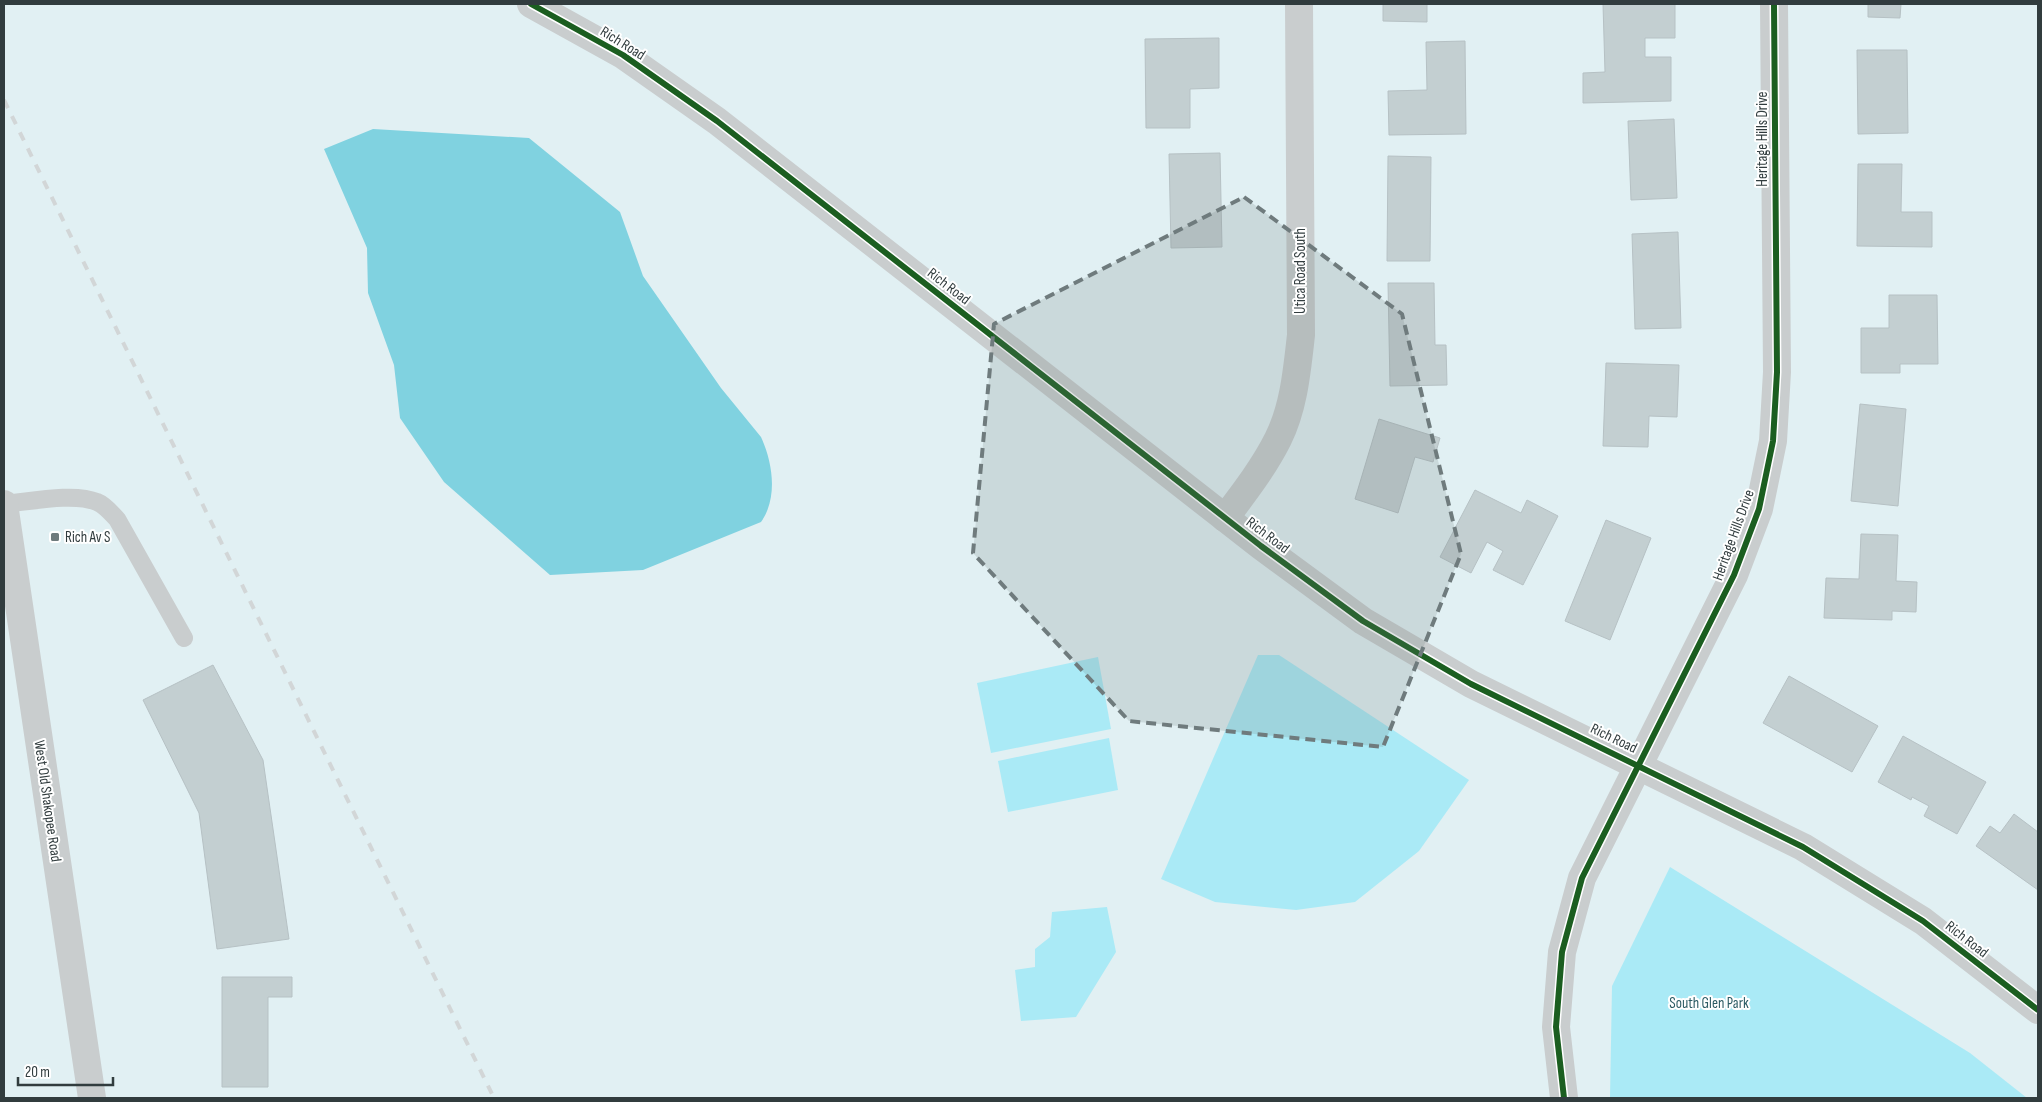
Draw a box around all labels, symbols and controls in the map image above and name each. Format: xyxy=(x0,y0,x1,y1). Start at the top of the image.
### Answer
street label: Rich Road xyxy=(597,22,649,65)
street label: Heritage Hills Drive xyxy=(1753,91,1772,187)
street label: Utica Road South xyxy=(1291,228,1310,314)
street label: Rich Road xyxy=(923,264,974,309)
street label: Heritage Hills Drive xyxy=(1708,487,1759,583)
street label: Rich Road xyxy=(1242,513,1293,558)
place label: Rich Av S xyxy=(65,528,110,547)
marker: Rich Av S xyxy=(49,531,61,543)
street label: Rich Road xyxy=(1587,719,1640,758)
street label: West Old Shakopee Road xyxy=(30,739,65,863)
street label: Rich Road xyxy=(1941,917,1992,962)
park label: South Glen Park xyxy=(1669,994,1749,1013)
scale bar xyxy=(18,1054,112,1086)
text: 20 m xyxy=(25,1063,50,1082)

